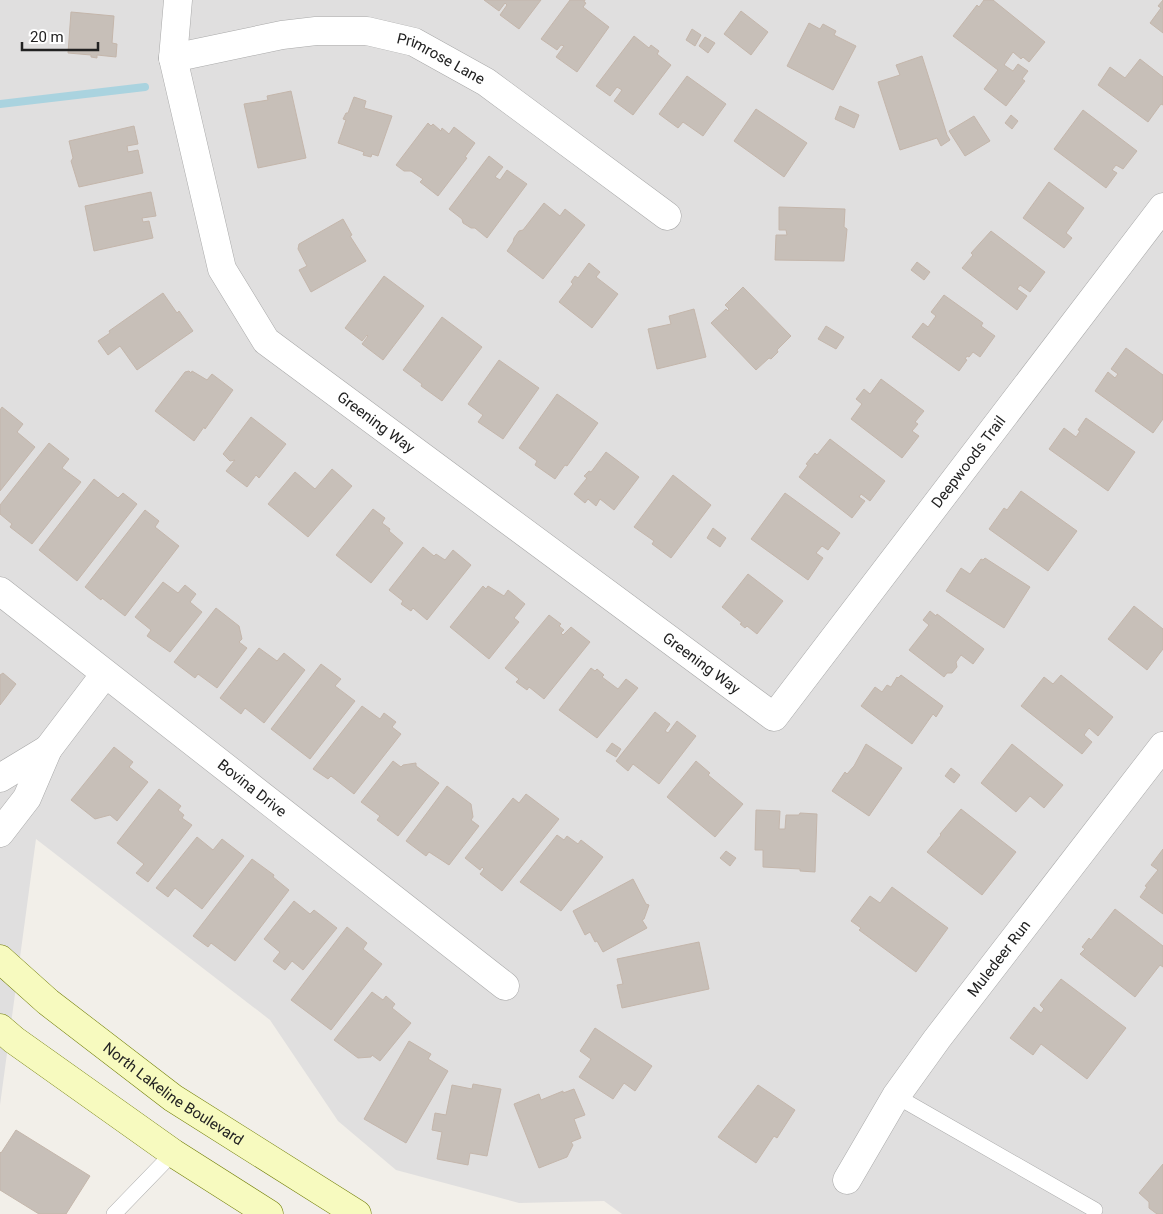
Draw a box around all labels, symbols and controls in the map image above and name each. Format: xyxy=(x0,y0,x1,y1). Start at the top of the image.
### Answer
scale bar xyxy=(22,20,99,52)
text: 20 m xyxy=(30,28,64,46)
street label: Primrose Lane xyxy=(395,29,488,89)
street label: Greening Way xyxy=(334,388,418,457)
street label: Deepwoods Trail xyxy=(928,412,1009,512)
street label: Greening Way xyxy=(659,629,744,698)
street label: Bovina Drive xyxy=(214,756,290,821)
street label: Muledeer Run xyxy=(964,917,1034,1001)
street label: North Lakeline Boulevard xyxy=(100,1039,247,1149)

